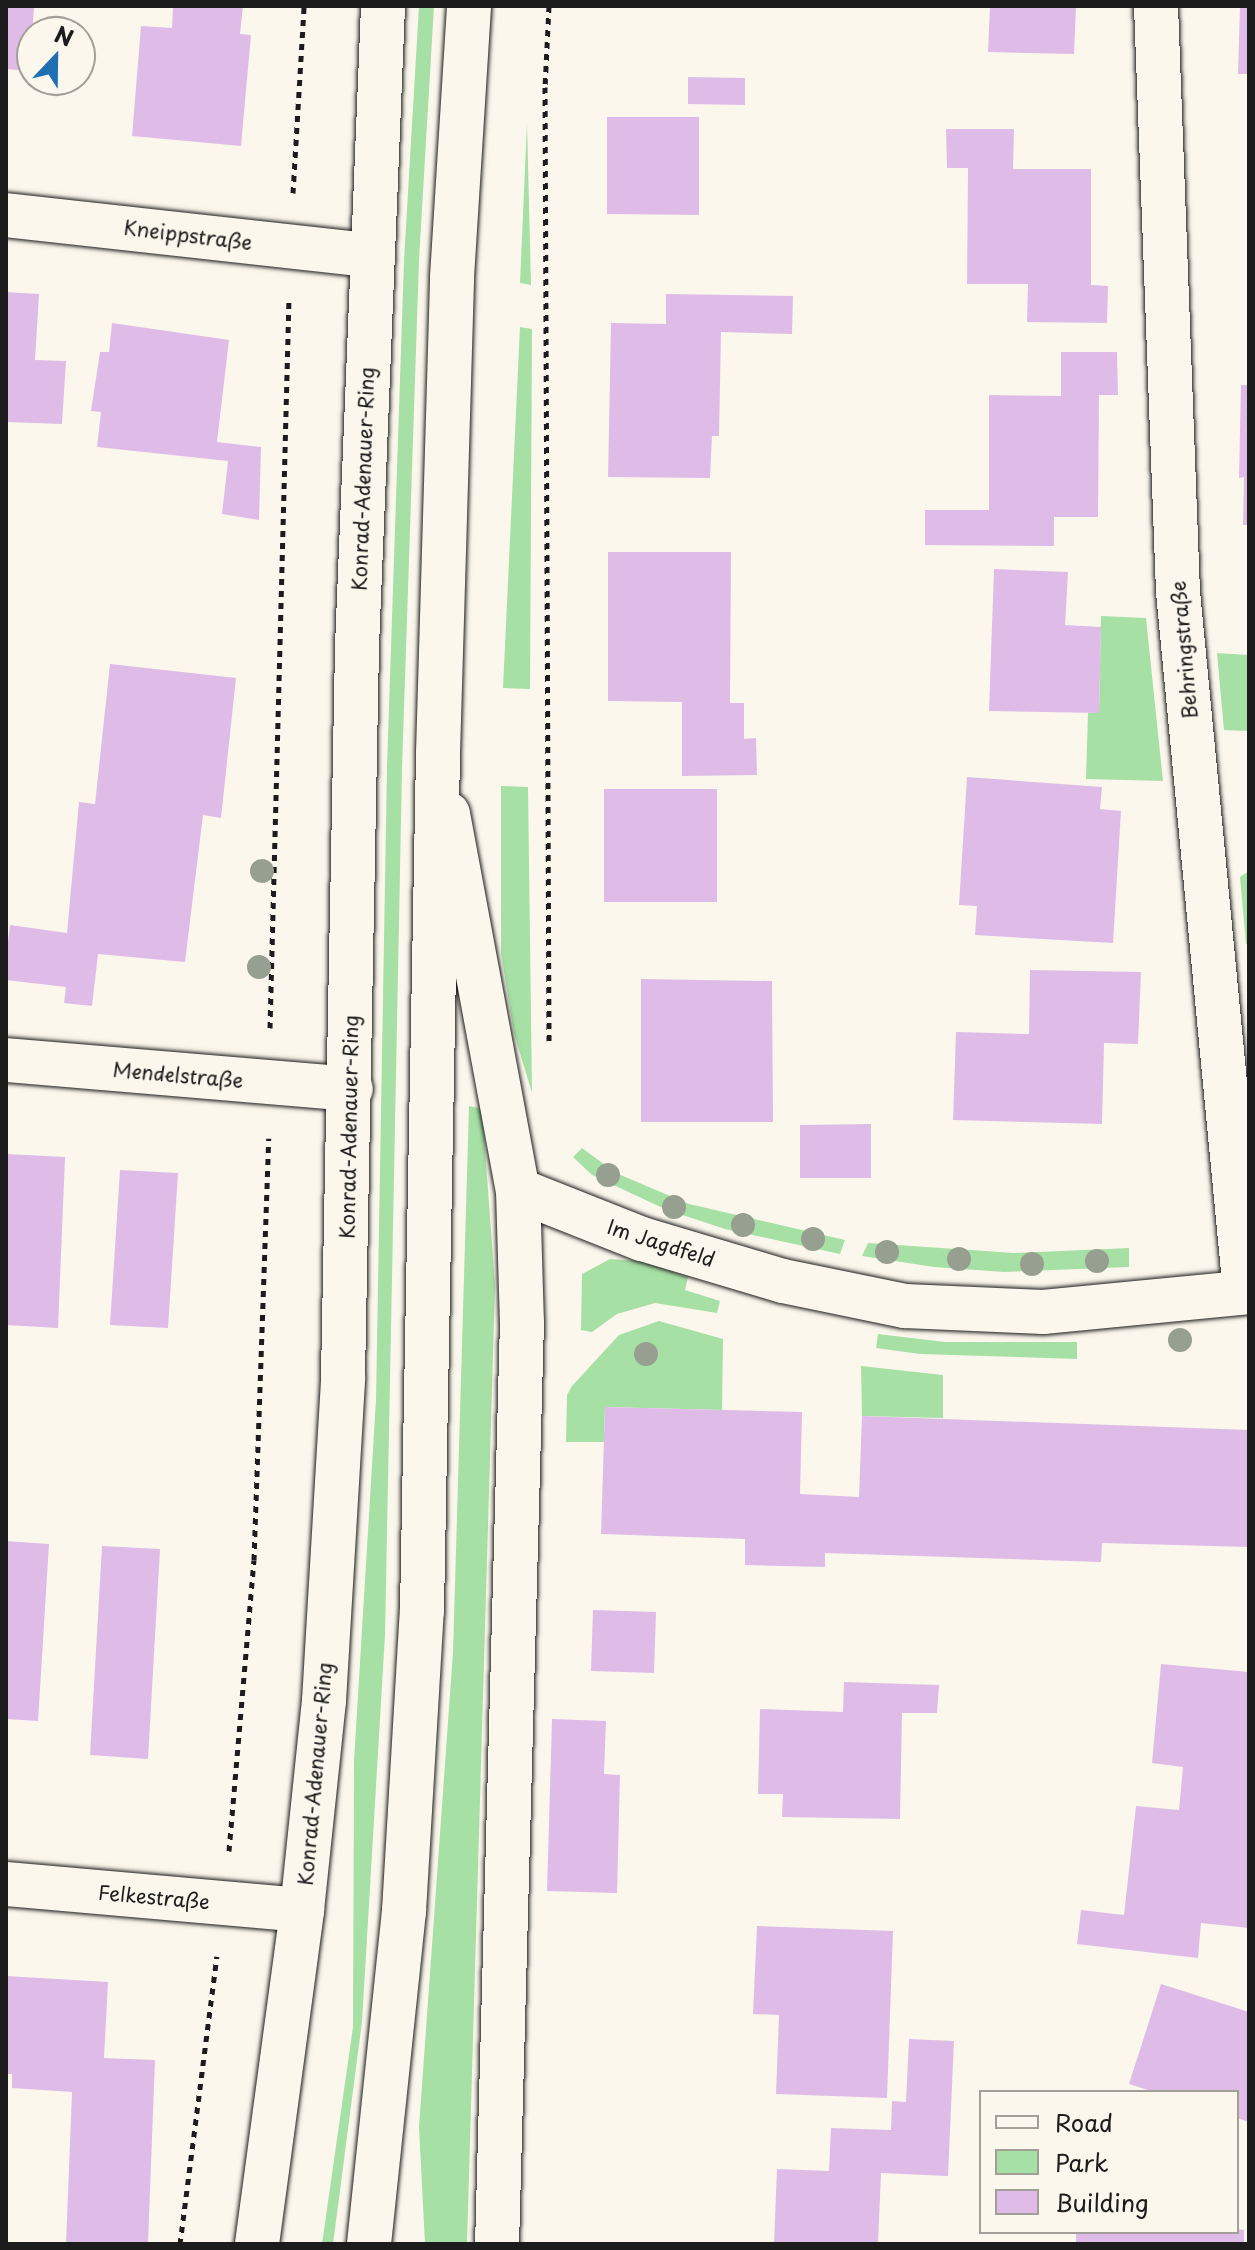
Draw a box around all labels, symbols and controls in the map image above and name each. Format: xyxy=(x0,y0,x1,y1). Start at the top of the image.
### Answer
north arrow xyxy=(16,16,96,96)
text: N xyxy=(50,17,79,54)
street label: Kneippstraße xyxy=(122,215,254,255)
street label: Konrad-Adenauer-Ring xyxy=(347,367,379,591)
street label: Behringstraße xyxy=(1166,580,1202,720)
street label: Konrad-Adenauer-Ring xyxy=(335,1015,363,1239)
street label: Mendelstraße xyxy=(112,1057,244,1093)
street label: Im Jagdfeld xyxy=(604,1214,718,1272)
street label: Konrad-Adenauer-Ring xyxy=(293,1661,337,1887)
street label: Felkestraße xyxy=(97,1880,211,1914)
legend xyxy=(979,2090,1239,2234)
text: Road xyxy=(1055,2104,1113,2140)
text: Park xyxy=(1055,2144,1109,2180)
text: Building xyxy=(1055,2184,1149,2220)

